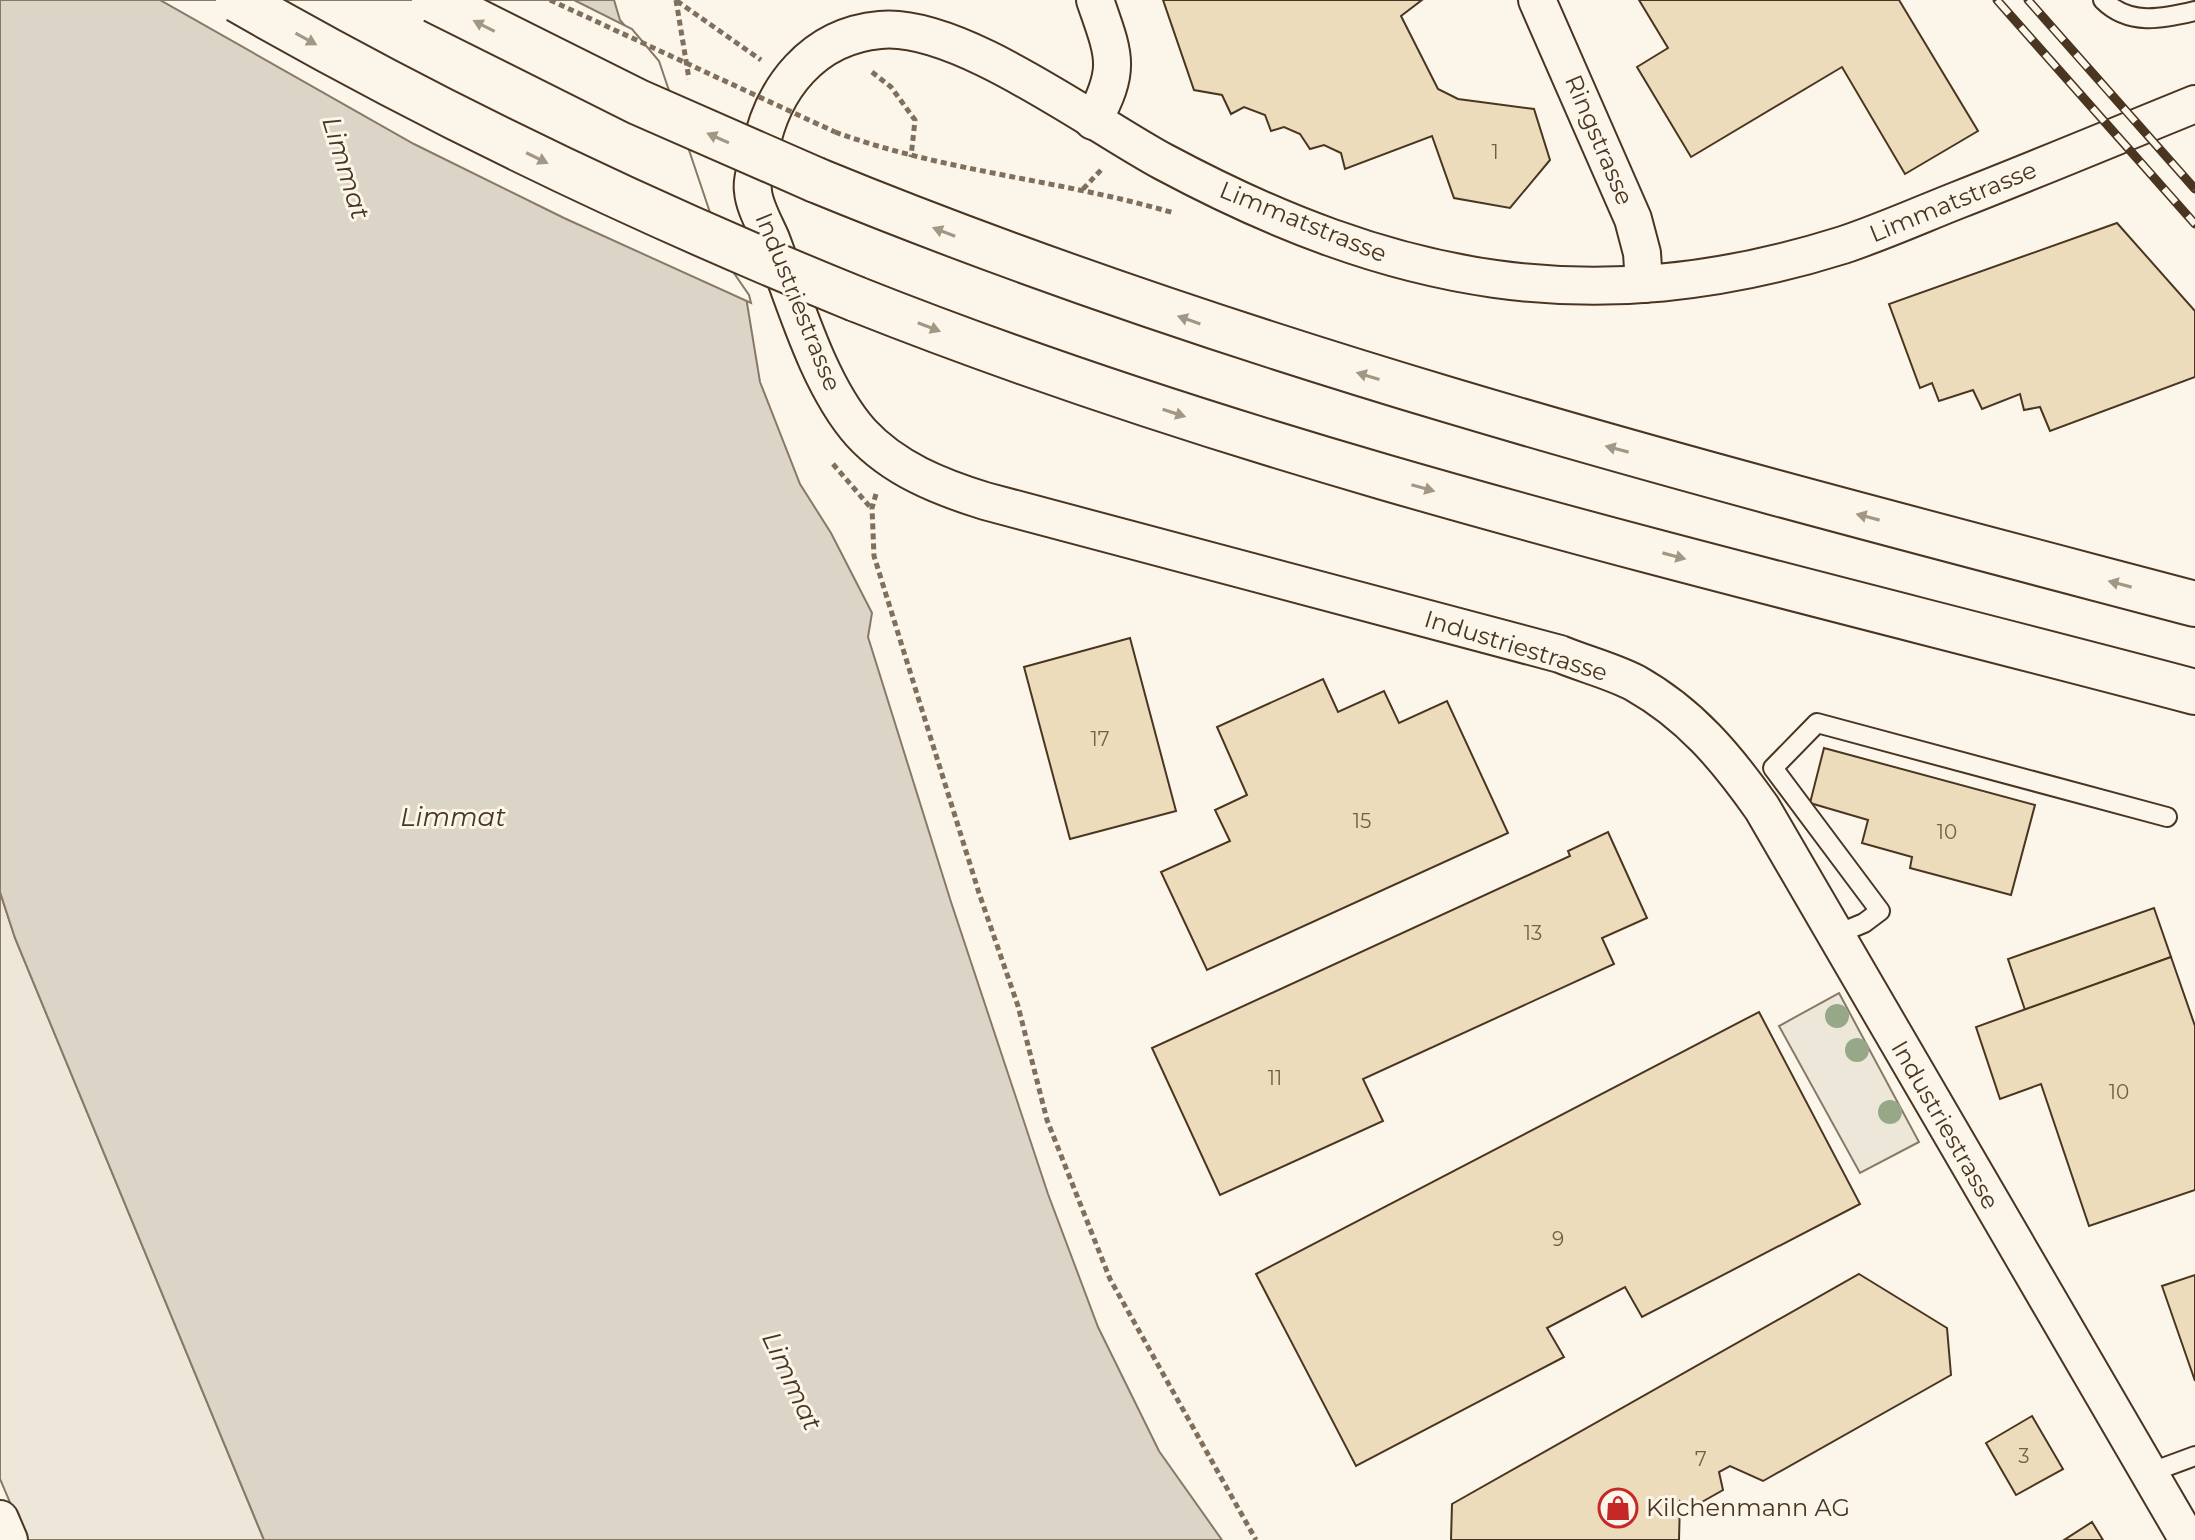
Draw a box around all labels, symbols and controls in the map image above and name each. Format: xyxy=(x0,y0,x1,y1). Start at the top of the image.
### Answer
one-way arrow xyxy=(472,19,495,32)
one-way arrow xyxy=(294,32,317,45)
street label: Ringstrasse xyxy=(1559,70,1640,209)
water label: Limmat xyxy=(315,113,377,224)
one-way arrow xyxy=(707,131,730,145)
house number: 1 xyxy=(1491,140,1499,164)
one-way arrow xyxy=(525,151,548,164)
street label: Limmatstrasse xyxy=(1865,155,2041,248)
street label: Limmatstrasse xyxy=(1215,175,1391,268)
street label: Industriestrasse xyxy=(749,208,847,395)
one-way arrow xyxy=(932,225,956,238)
one-way arrow xyxy=(1176,313,1200,325)
one-way arrow xyxy=(917,321,941,334)
one-way arrow xyxy=(1355,369,1379,382)
one-way arrow xyxy=(1162,407,1186,419)
one-way arrow xyxy=(1605,442,1629,455)
one-way arrow xyxy=(1411,482,1435,495)
one-way arrow xyxy=(1856,510,1880,523)
one-way arrow xyxy=(1661,551,1686,563)
one-way arrow xyxy=(2107,577,2131,590)
street label: Industriestrasse xyxy=(1421,604,1611,687)
house number: 17 xyxy=(1091,727,1110,751)
water label: Limmat xyxy=(400,801,506,833)
house number: 15 xyxy=(1353,809,1371,833)
house number: 10 xyxy=(1937,820,1957,844)
house number: 13 xyxy=(1524,921,1542,945)
street label: Industriestrasse xyxy=(1885,1035,2005,1214)
house number: 11 xyxy=(1268,1066,1282,1090)
house number: 10 xyxy=(2109,1080,2129,1104)
house number: 9 xyxy=(1552,1227,1564,1251)
water label: Limmat xyxy=(755,1326,829,1436)
house number: 3 xyxy=(2018,1444,2030,1468)
house number: 7 xyxy=(1695,1447,1707,1471)
shop icon: Kilchenmann AG xyxy=(1597,1487,1639,1529)
place label: Kilchenmann AG xyxy=(1646,1493,1850,1522)

